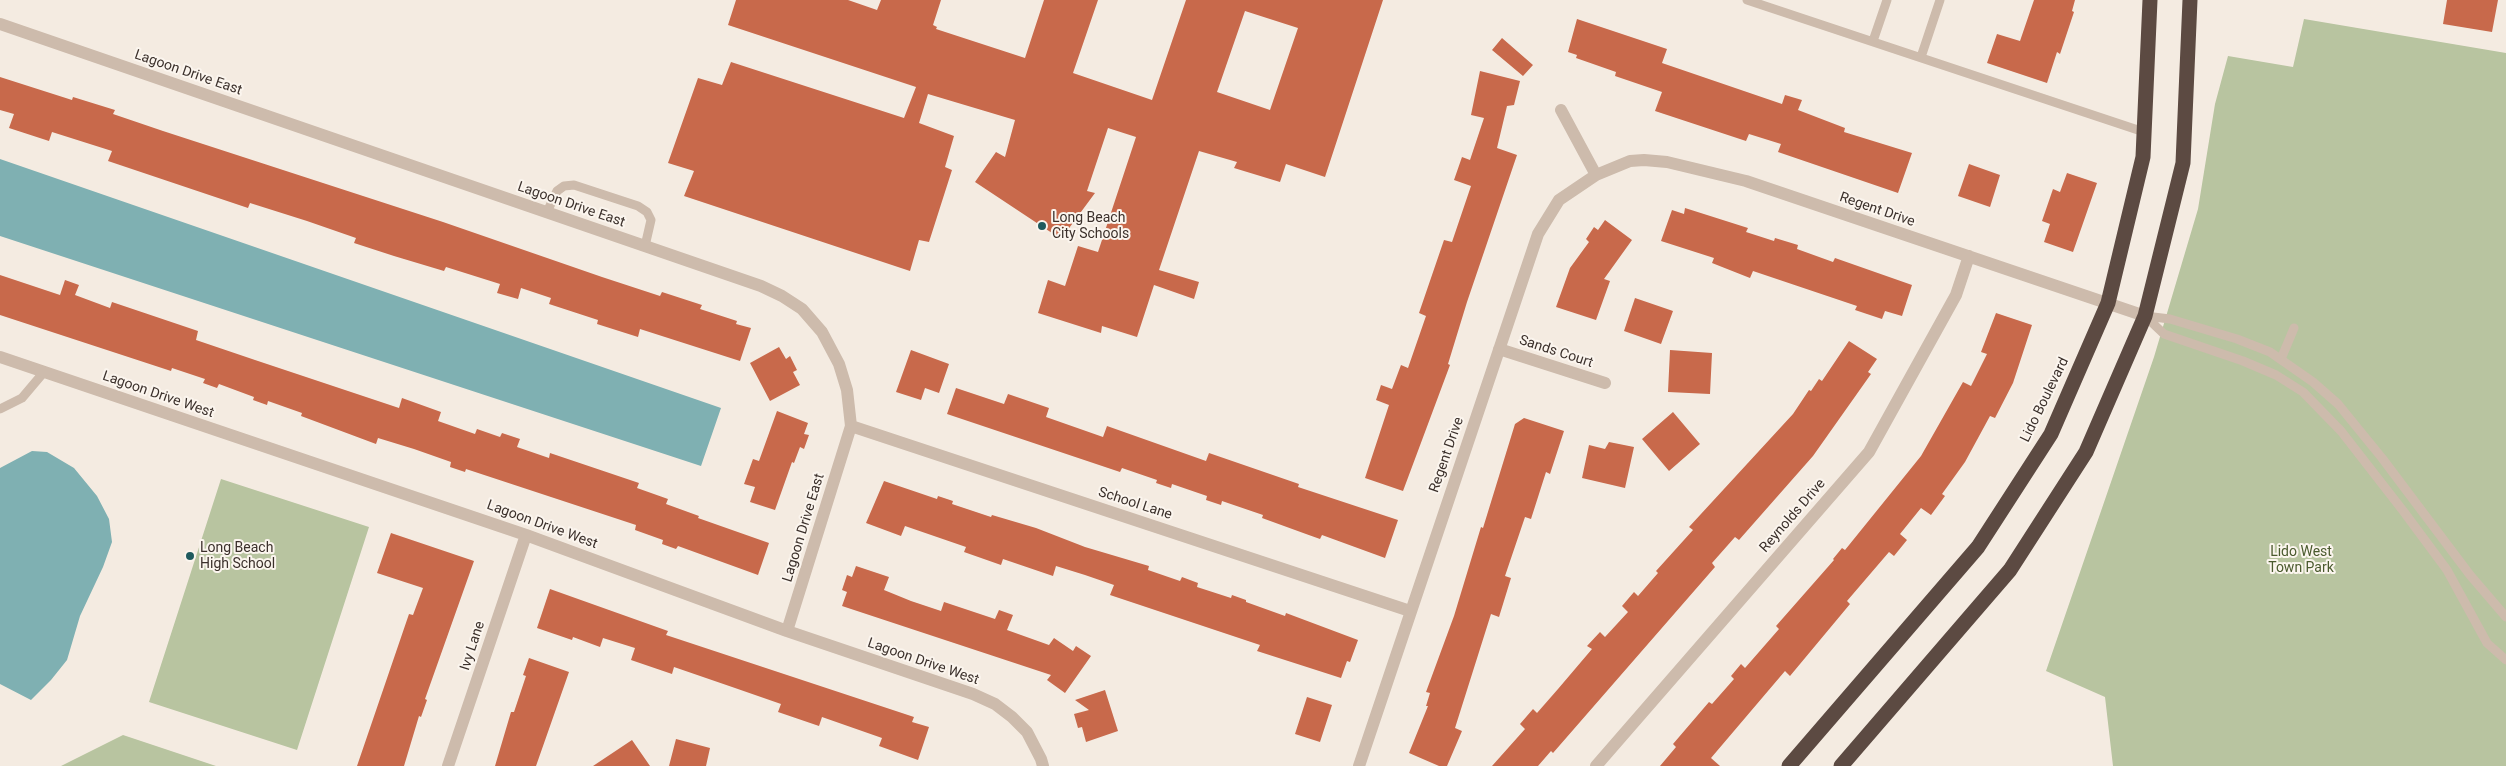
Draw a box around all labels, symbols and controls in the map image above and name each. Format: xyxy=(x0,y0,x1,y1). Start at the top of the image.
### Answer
street label: Lagoon Drive East xyxy=(132,47,244,99)
street label: Lagoon Drive East xyxy=(515,179,627,231)
street label: Regent Drive xyxy=(1837,189,1917,231)
place label: Long Beach City Schools xyxy=(1052,210,1129,242)
marker: Long Beach City Schools xyxy=(1036,220,1048,232)
street label: Sands Court xyxy=(1517,332,1595,372)
street label: Lido Boulevard xyxy=(2017,355,2073,445)
street label: Lagoon Drive West xyxy=(100,368,216,422)
street label: Regent Drive xyxy=(1426,415,1468,495)
street label: Lagoon Drive East xyxy=(780,472,828,584)
street label: Reynolds Drive xyxy=(1757,476,1829,556)
street label: School Lane xyxy=(1096,484,1174,524)
street label: Lagoon Drive West xyxy=(484,497,600,553)
place label: Long Beach High School xyxy=(200,540,275,572)
park label: Lido West Town Park xyxy=(2268,544,2334,576)
marker: Long Beach High School xyxy=(184,550,196,562)
street label: Ivy Lane xyxy=(457,619,489,673)
street label: Lagoon Drive West xyxy=(865,635,981,689)

